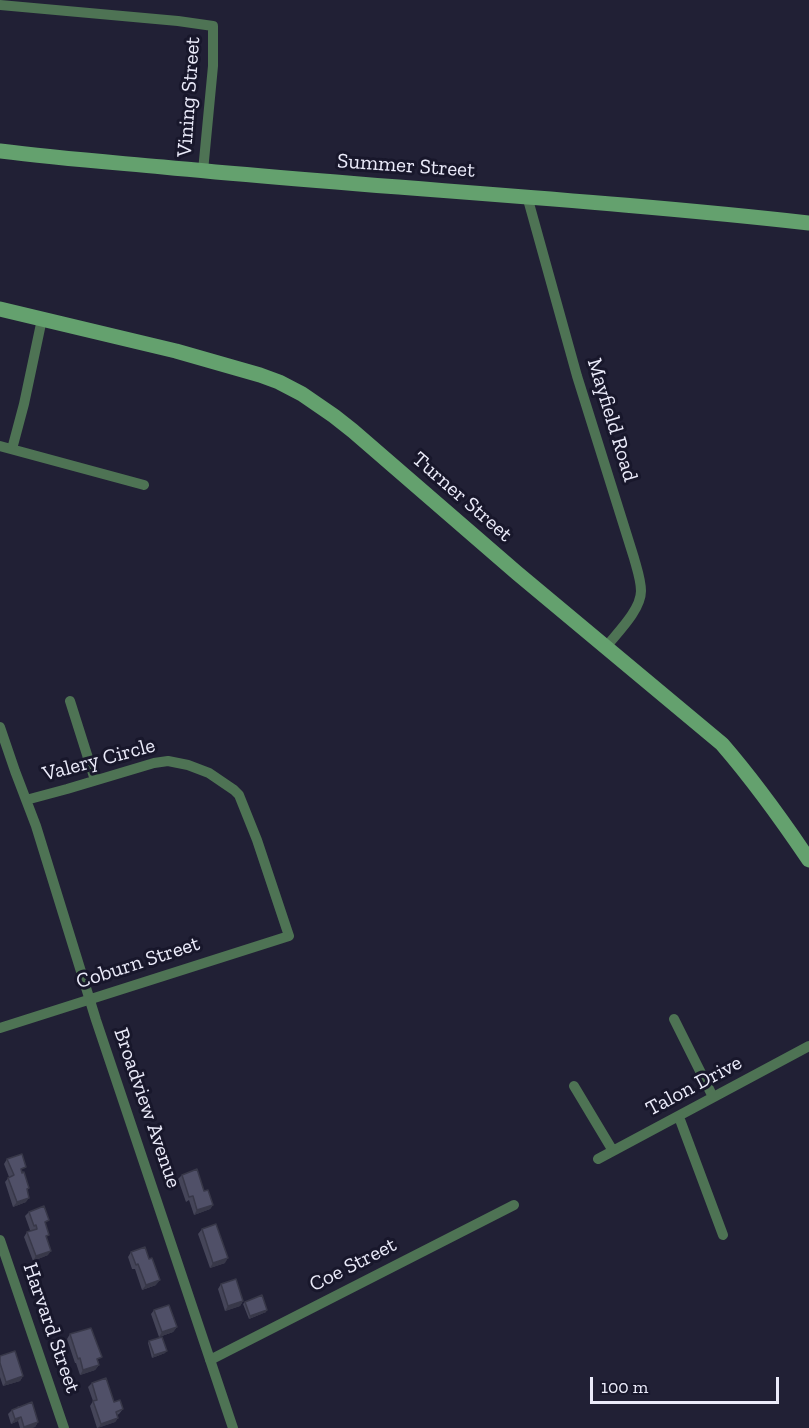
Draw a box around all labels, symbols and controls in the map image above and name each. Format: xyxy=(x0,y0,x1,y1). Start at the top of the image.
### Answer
street label: Vining Street xyxy=(172,36,206,158)
street label: Summer Street xyxy=(336,149,476,183)
street label: Mayfield Road xyxy=(581,355,643,485)
street label: Turner Street xyxy=(407,447,517,547)
street label: Valery Circle xyxy=(40,733,158,787)
street label: Coburn Street xyxy=(73,931,203,995)
street label: Broadview Avenue xyxy=(108,1025,186,1191)
street label: Talon Drive xyxy=(642,1050,746,1122)
street label: Coe Street xyxy=(305,1232,401,1298)
street label: Harvard Street xyxy=(17,1260,85,1396)
scale bar xyxy=(593,1365,782,1403)
text: 100 m xyxy=(601,1376,648,1398)

